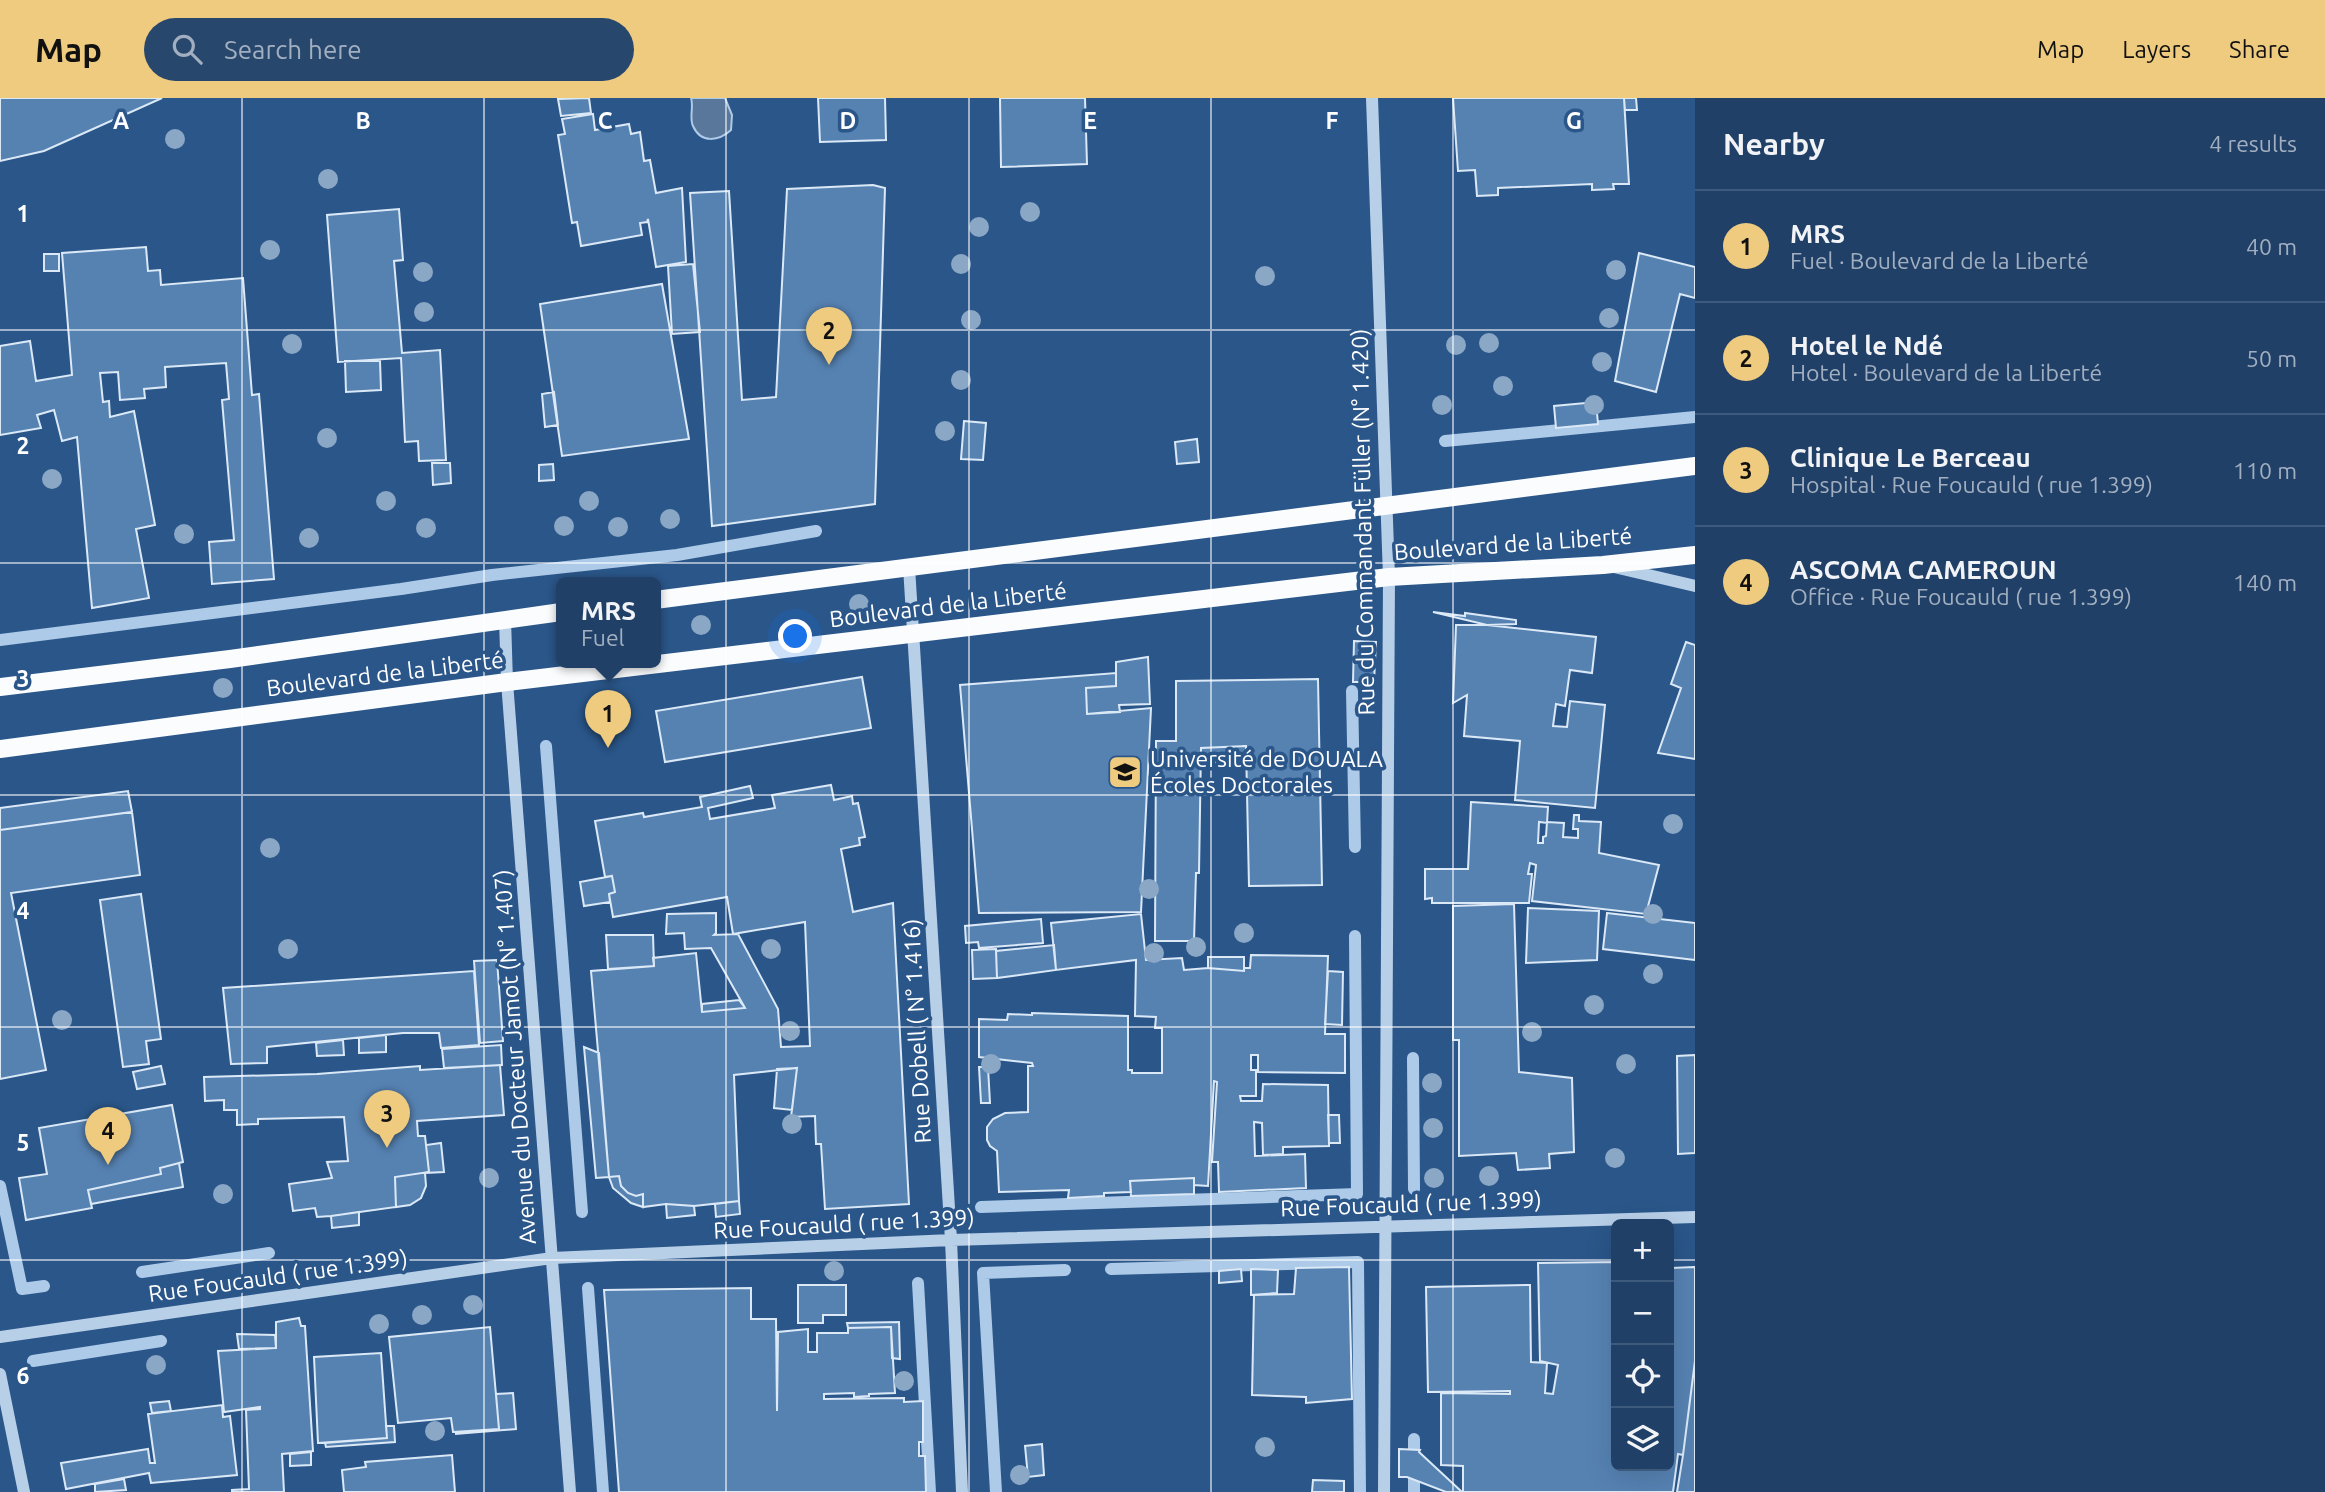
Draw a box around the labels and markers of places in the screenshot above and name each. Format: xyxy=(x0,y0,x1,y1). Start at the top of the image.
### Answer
pin: 2 xyxy=(806,307,852,365)
pin: 1 xyxy=(585,690,631,748)
place label: Université de DOUALA Écoles Doctorales xyxy=(1150,746,1383,797)
school or university icon: Université de DOUALA Écoles Doctorales xyxy=(1106,753,1144,791)
pin: 3 xyxy=(364,1090,410,1148)
pin: 4 xyxy=(85,1107,131,1165)

